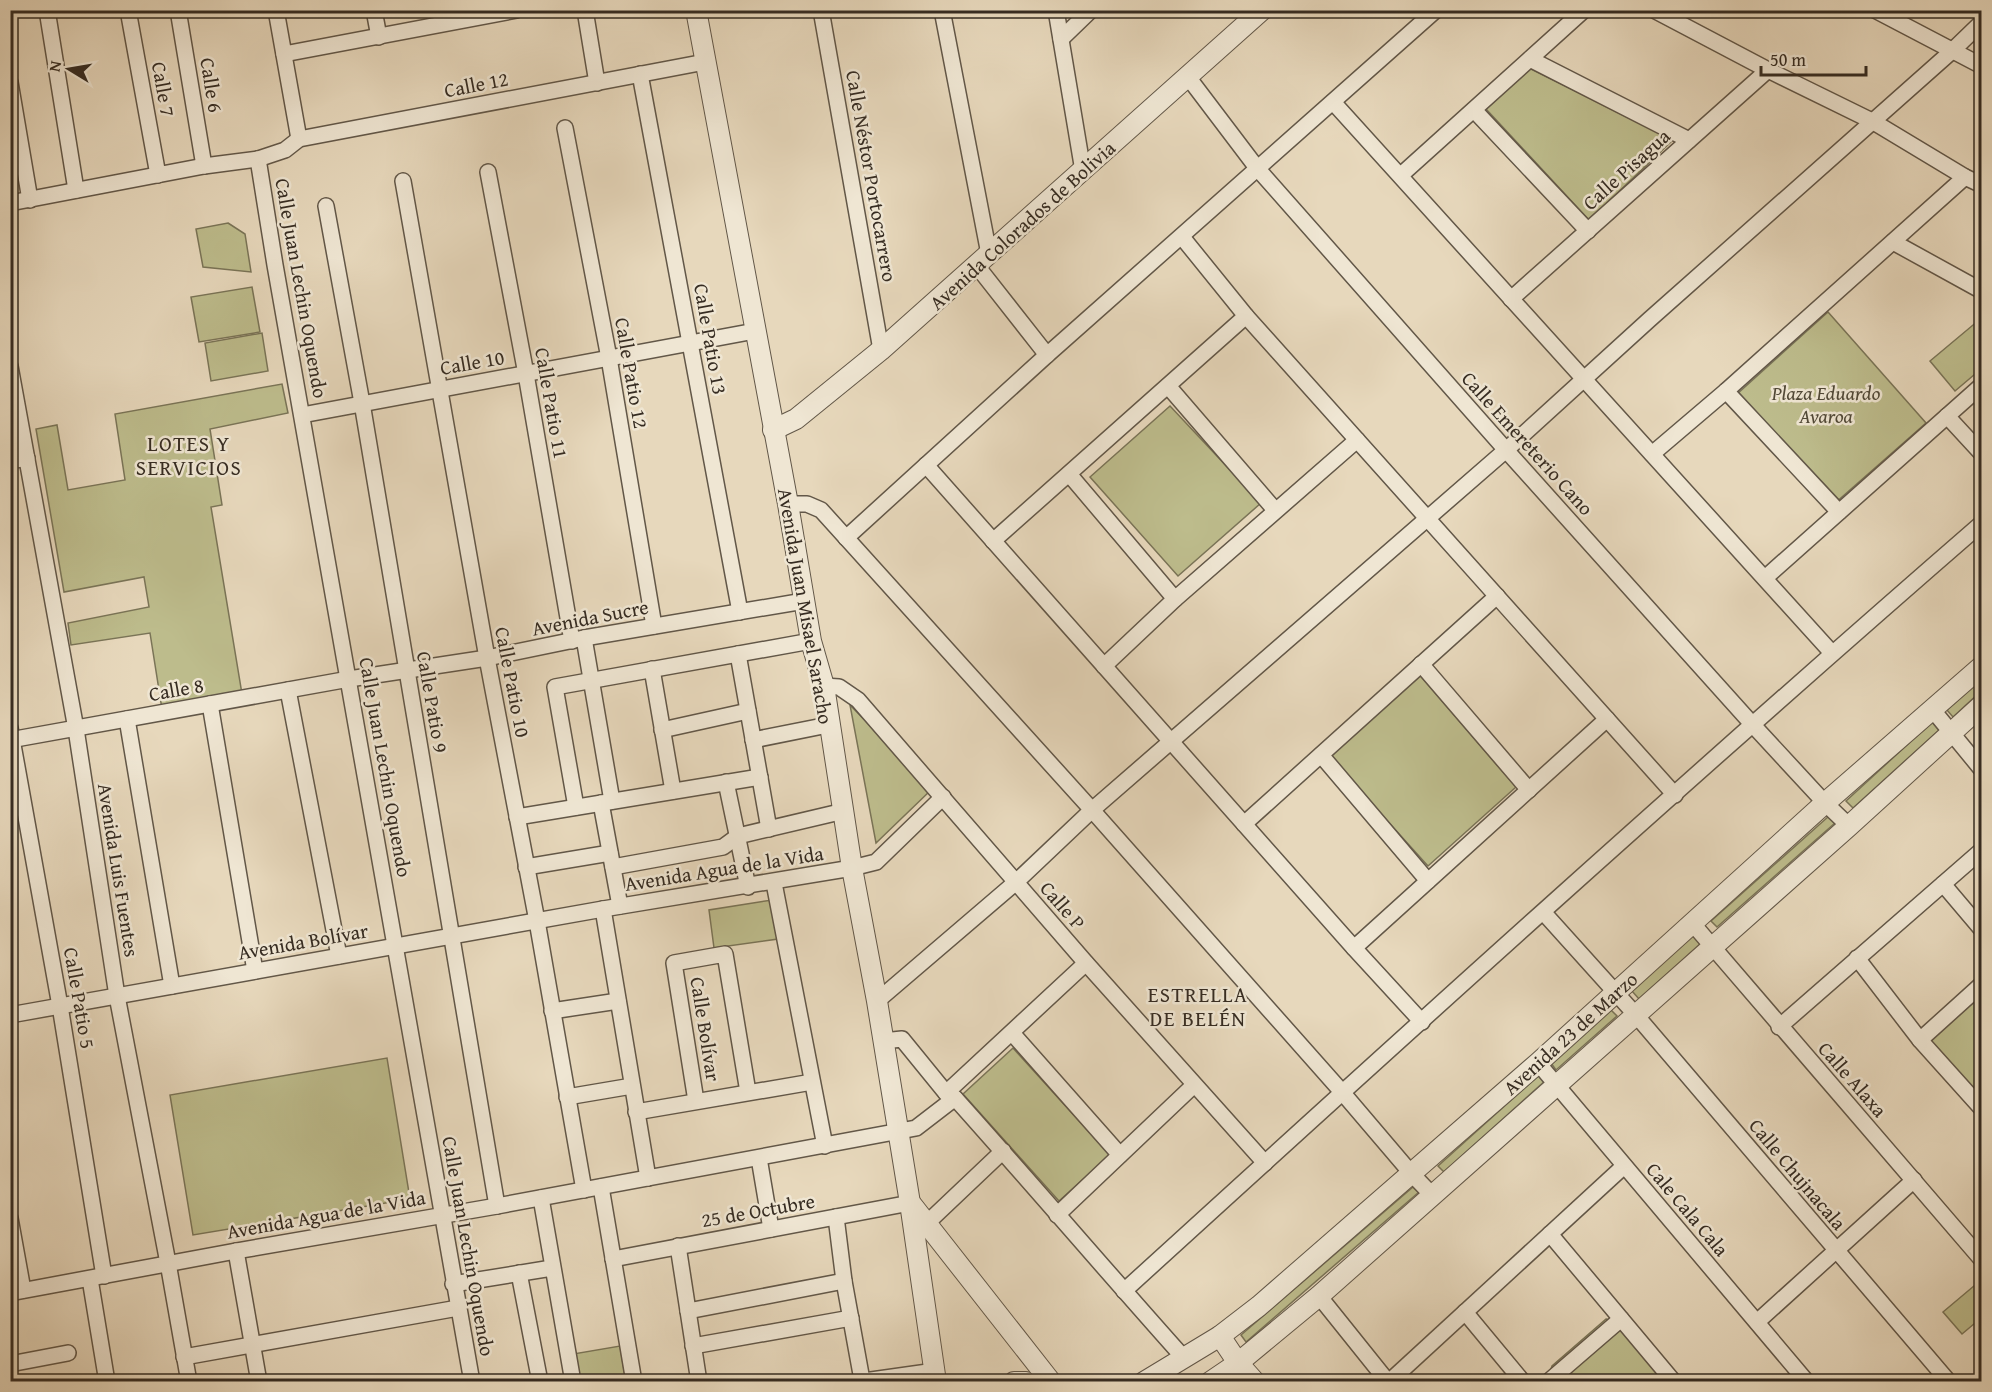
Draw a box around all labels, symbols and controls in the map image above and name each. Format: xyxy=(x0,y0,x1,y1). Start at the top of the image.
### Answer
north arrow xyxy=(39,39,99,99)
scale bar xyxy=(1761,39,1866,77)
text: 50 m xyxy=(1770,46,1806,73)
street label: Calle 6 xyxy=(193,56,231,114)
text: N xyxy=(41,58,67,74)
street label: Calle 7 xyxy=(145,59,183,119)
street label: Calle 12 xyxy=(442,64,510,104)
street label: Calle Néstor Portocarrero xyxy=(839,68,905,284)
street label: Calle Pisagua xyxy=(1576,121,1677,216)
street label: Avenida Colorados de Bolivia xyxy=(923,133,1122,316)
street label: Calle Juan Lechin Oquendo xyxy=(268,176,336,400)
street label: Calle Patio 13 xyxy=(687,281,735,397)
street label: Calle Patio 12 xyxy=(608,315,656,431)
street label: Calle 10 xyxy=(438,342,506,382)
street label: Calle Patio 11 xyxy=(528,345,576,461)
street label: Calle Emereterio Cano xyxy=(1455,364,1601,522)
park label: Plaza Eduardo Avaroa xyxy=(1771,378,1881,430)
district label: LOTES Y SERVICIOS xyxy=(136,428,242,483)
street label: Avenida Juan Misael Saracho xyxy=(771,486,841,726)
street label: Avenida Sucre xyxy=(529,591,651,643)
street label: Calle Patio 10 xyxy=(488,624,538,740)
street label: Calle Patio 9 xyxy=(410,649,456,755)
street label: Calle Juan Lechin Oquendo xyxy=(352,655,420,879)
street label: Calle 8 xyxy=(146,670,206,708)
street label: Avenida Luis Fuentes xyxy=(91,781,147,959)
street label: Avenida Agua de la Vida xyxy=(622,838,826,898)
street label: Calle P xyxy=(1034,874,1092,936)
street label: Avenida Bolívar xyxy=(236,915,370,967)
street label: Calle Patio 5 xyxy=(57,945,103,1051)
street label: Avenida 23 de Marzo xyxy=(1496,964,1644,1102)
street label: Calle Bolívar xyxy=(683,975,729,1083)
district label: ESTRELLA DE BELÉN xyxy=(1148,979,1248,1034)
street label: Calle Alaxa xyxy=(1812,1035,1895,1124)
street label: Calle Chujnacala xyxy=(1743,1112,1854,1236)
street label: Calle Juan Lechin Oquendo xyxy=(435,1134,503,1358)
street label: Cale Cala Cala xyxy=(1640,1156,1736,1263)
street label: Avenida Agua de la Vida xyxy=(225,1182,428,1246)
street label: 25 de Octubre xyxy=(699,1186,817,1234)

